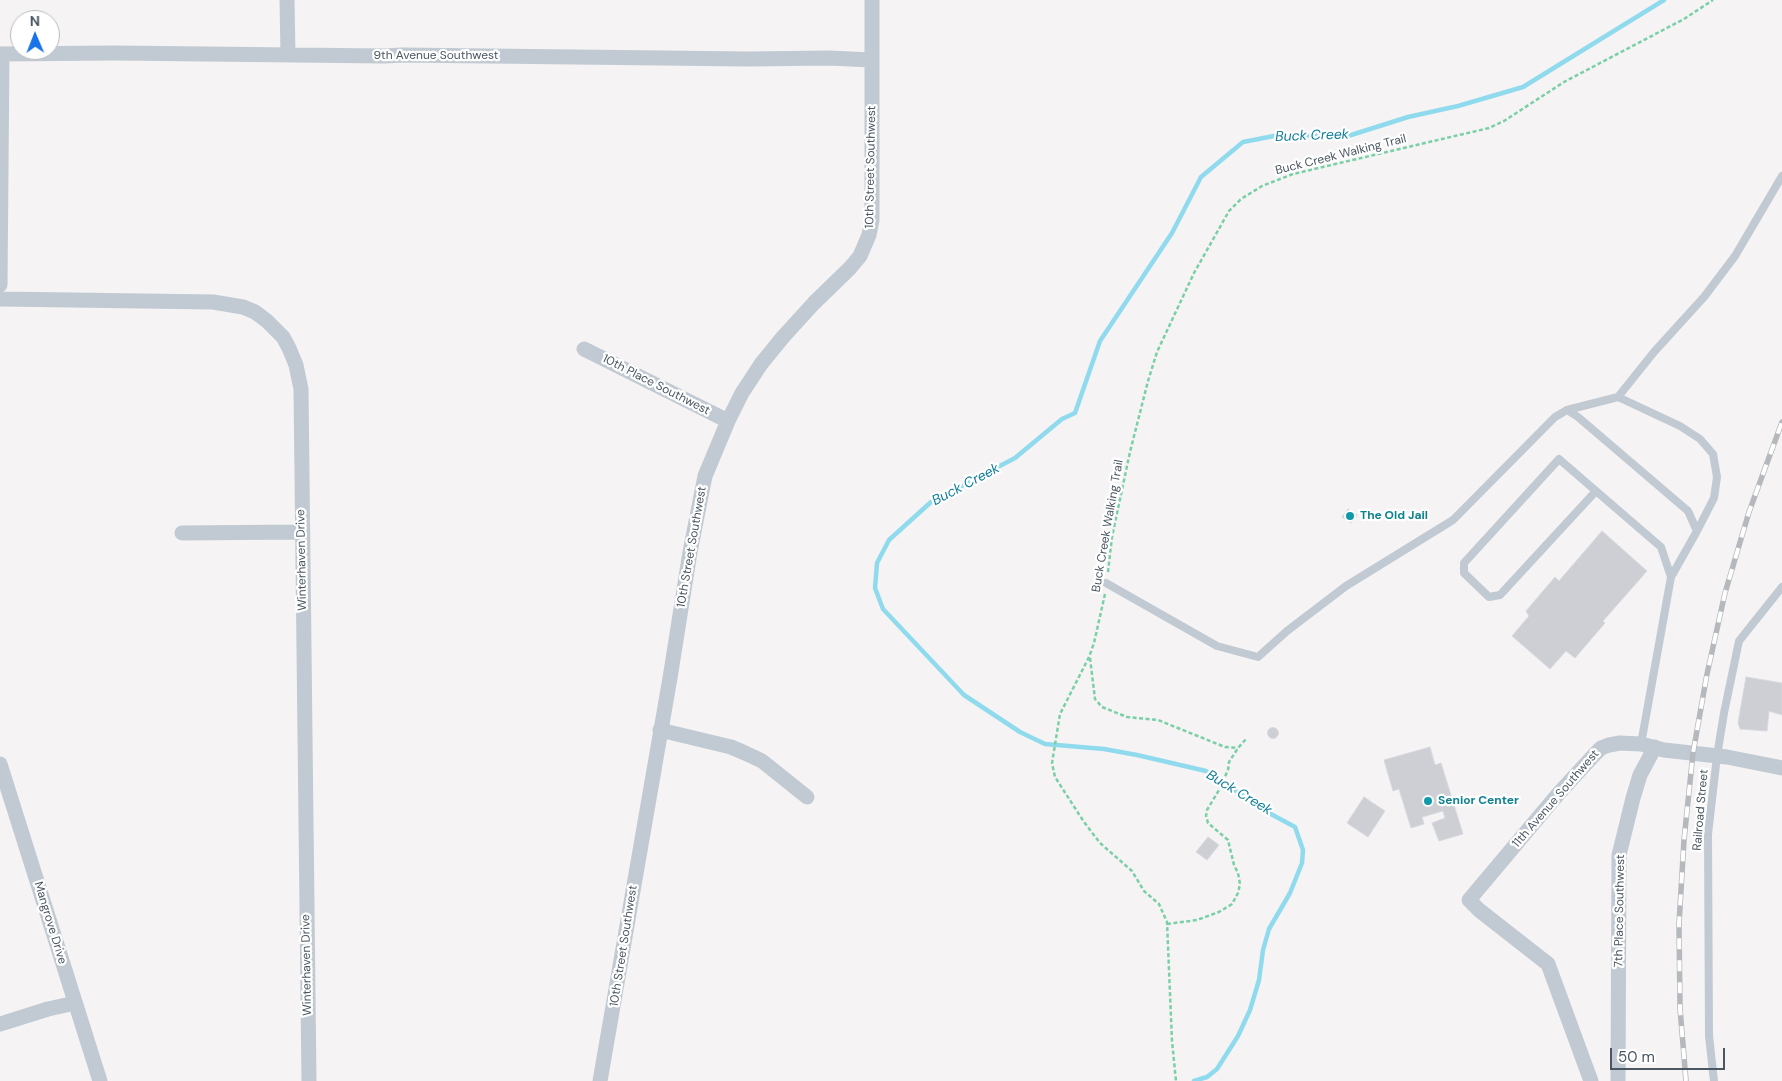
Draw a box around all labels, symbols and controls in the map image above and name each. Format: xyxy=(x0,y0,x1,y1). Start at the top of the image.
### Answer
north arrow xyxy=(10,10,60,60)
text: N xyxy=(29,12,40,30)
street label: 9th Avenue Southwest xyxy=(373,49,499,63)
street label: 10th Street Southwest xyxy=(863,106,879,228)
water label: Buck Creek xyxy=(1275,126,1349,146)
street label: Buck Creek Walking Trail xyxy=(1274,132,1408,178)
street label: 10th Place Southwest xyxy=(600,352,712,418)
street label: Buck Creek Walking Trail xyxy=(1089,459,1127,593)
water label: Buck Creek xyxy=(929,460,1003,510)
street label: 10th Street Southwest xyxy=(674,485,710,609)
street label: Winterhaven Drive xyxy=(294,509,310,611)
place label: The Old Jail xyxy=(1360,509,1428,523)
marker: The Old Jail xyxy=(1344,510,1356,522)
street label: 11th Avenue Southwest xyxy=(1510,747,1602,851)
water label: Buck Creek xyxy=(1203,767,1275,819)
street label: Railroad Street xyxy=(1690,769,1712,851)
place label: Senior Center xyxy=(1438,794,1519,808)
marker: Senior Center xyxy=(1422,795,1434,807)
street label: 7th Place Southwest xyxy=(1612,854,1628,968)
street label: Mangrove Drive xyxy=(31,880,69,966)
street label: 10th Street Southwest xyxy=(607,884,641,1008)
street label: Winterhaven Drive xyxy=(299,914,315,1016)
scale bar xyxy=(1612,1038,1727,1070)
text: 50 m xyxy=(1618,1047,1655,1067)

